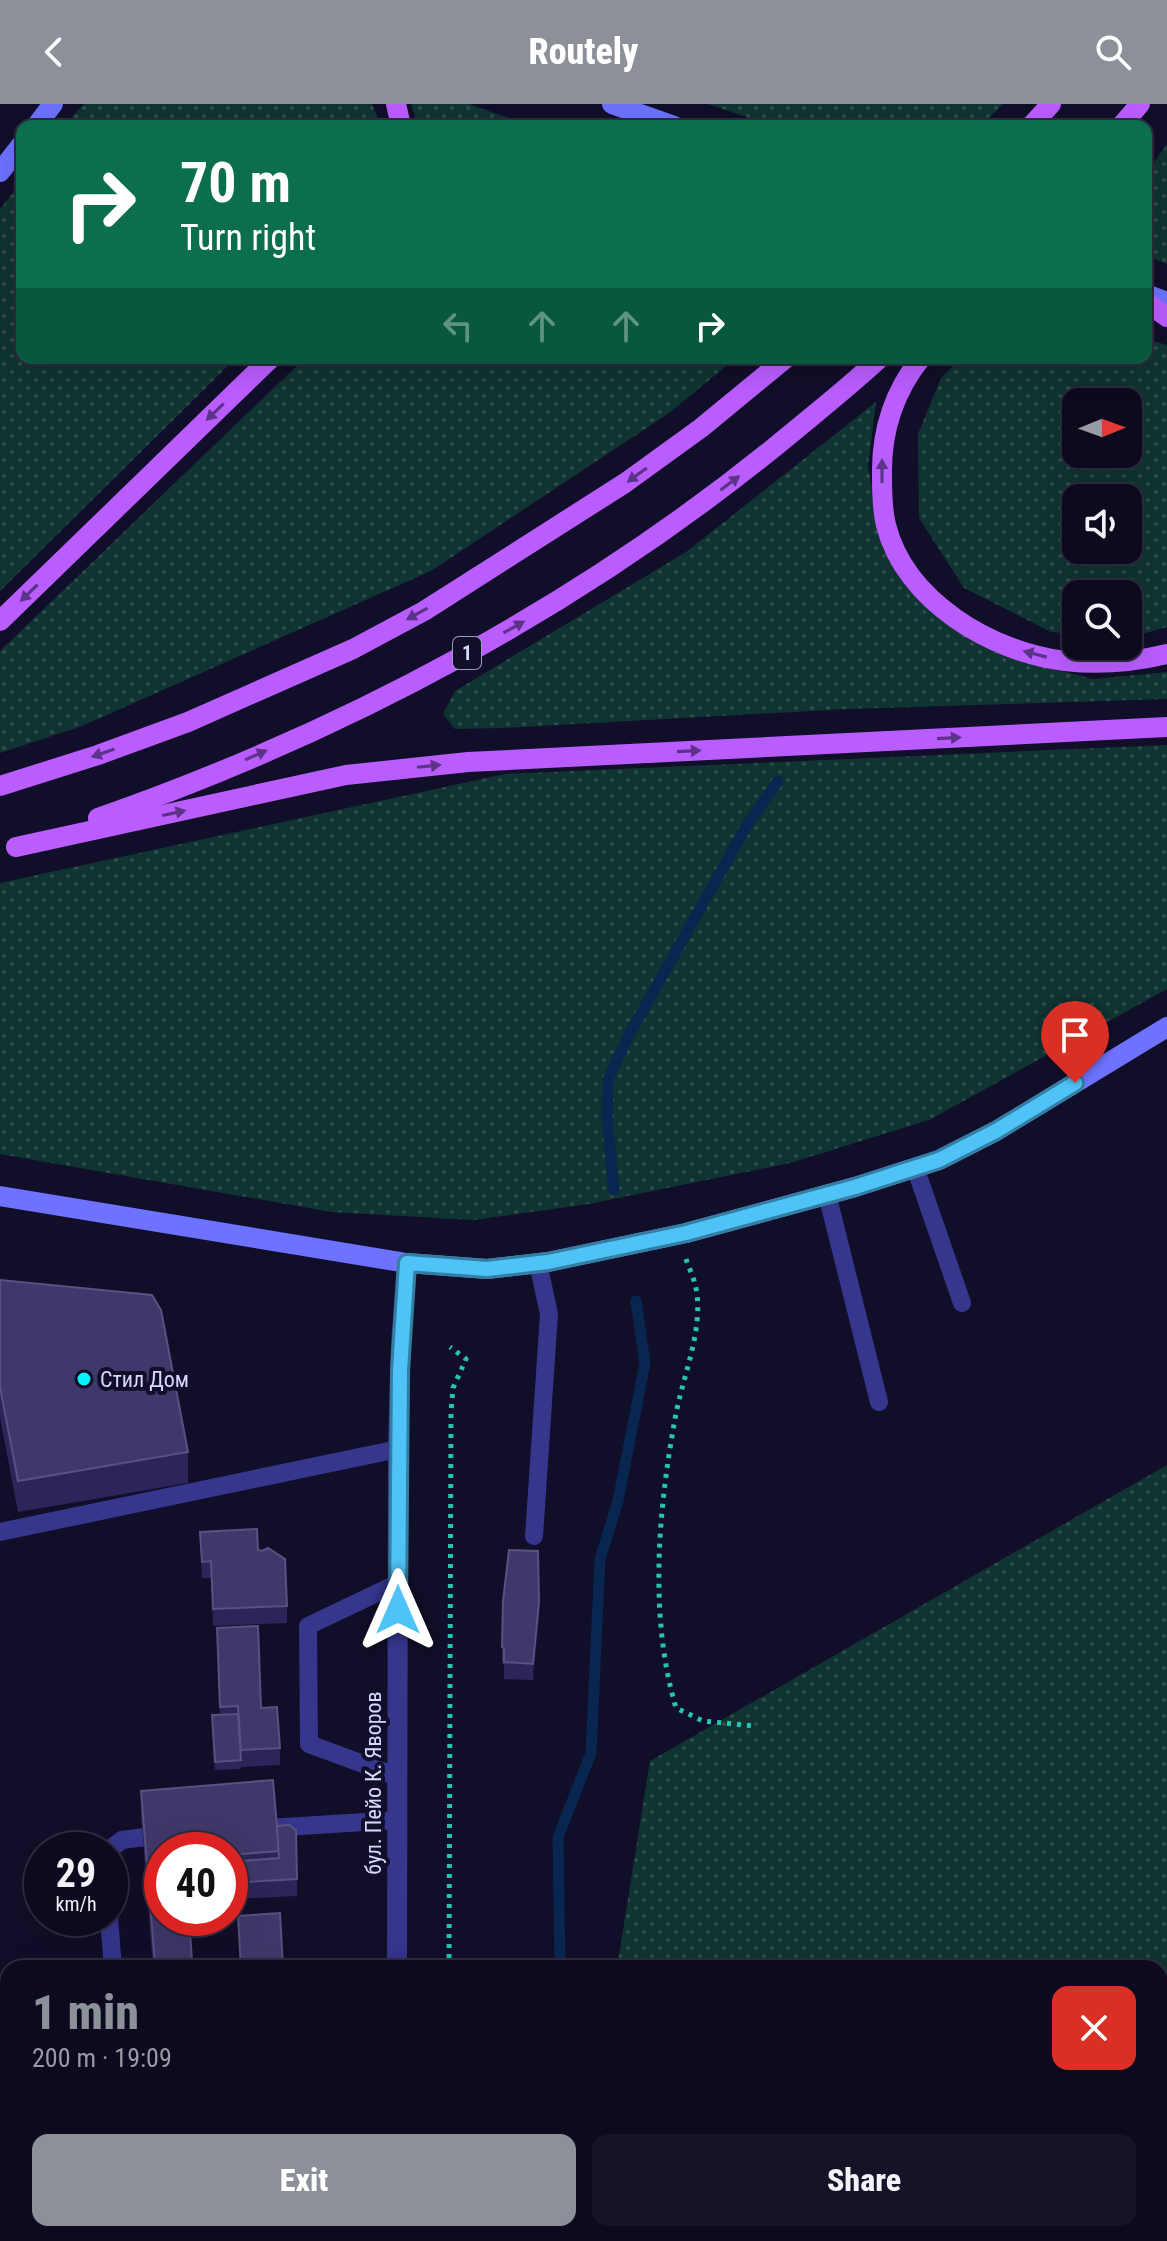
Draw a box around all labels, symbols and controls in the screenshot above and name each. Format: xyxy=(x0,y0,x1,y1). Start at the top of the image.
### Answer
icon: back xyxy=(32,30,76,74)
icon: search xyxy=(1091,30,1135,74)
text: Routely xyxy=(529,31,638,73)
text: 70 m xyxy=(180,150,291,216)
icon: right xyxy=(48,152,152,256)
text: Turn right xyxy=(180,217,316,259)
icon: left xyxy=(436,304,480,348)
icon: ahead xyxy=(520,304,564,348)
icon: ahead xyxy=(604,304,648,348)
icon: right xyxy=(688,304,732,348)
north arrow xyxy=(1062,388,1142,468)
map controls xyxy=(1062,388,1142,660)
one-way arrow xyxy=(206,403,225,421)
one-way arrow xyxy=(876,458,888,483)
one-way arrow xyxy=(626,467,647,482)
one-way arrow xyxy=(720,475,740,491)
button: sound xyxy=(1062,484,1142,564)
button: search xyxy=(1062,580,1142,660)
one-way arrow xyxy=(20,584,39,602)
one-way arrow xyxy=(406,607,428,621)
one-way arrow xyxy=(503,620,525,634)
road number: 1 xyxy=(453,637,481,669)
one-way arrow xyxy=(1022,648,1047,660)
one-way arrow xyxy=(937,731,962,744)
one-way arrow xyxy=(677,744,702,757)
one-way arrow xyxy=(91,747,115,760)
one-way arrow xyxy=(245,748,268,762)
one-way arrow xyxy=(417,759,442,772)
one-way arrow xyxy=(162,806,187,819)
pin xyxy=(1041,1001,1109,1083)
icon: arrive xyxy=(1053,1013,1097,1057)
place label: Стил Дом xyxy=(100,1367,189,1392)
marker: Стил Дом xyxy=(75,1370,93,1388)
position arrow xyxy=(356,1568,440,1652)
street label: бул. Пейо К. Яворов xyxy=(361,1691,386,1875)
speed limit sign: 40 xyxy=(144,1832,248,1936)
text: 29 xyxy=(56,1850,96,1897)
text: km/h xyxy=(55,1892,97,1916)
text: 1 min xyxy=(32,1984,139,2041)
button: close xyxy=(1052,1986,1136,2070)
text: 200 m · 19:09 xyxy=(32,2043,172,2073)
button: Exit xyxy=(32,2134,576,2226)
button: Share xyxy=(592,2134,1136,2226)

